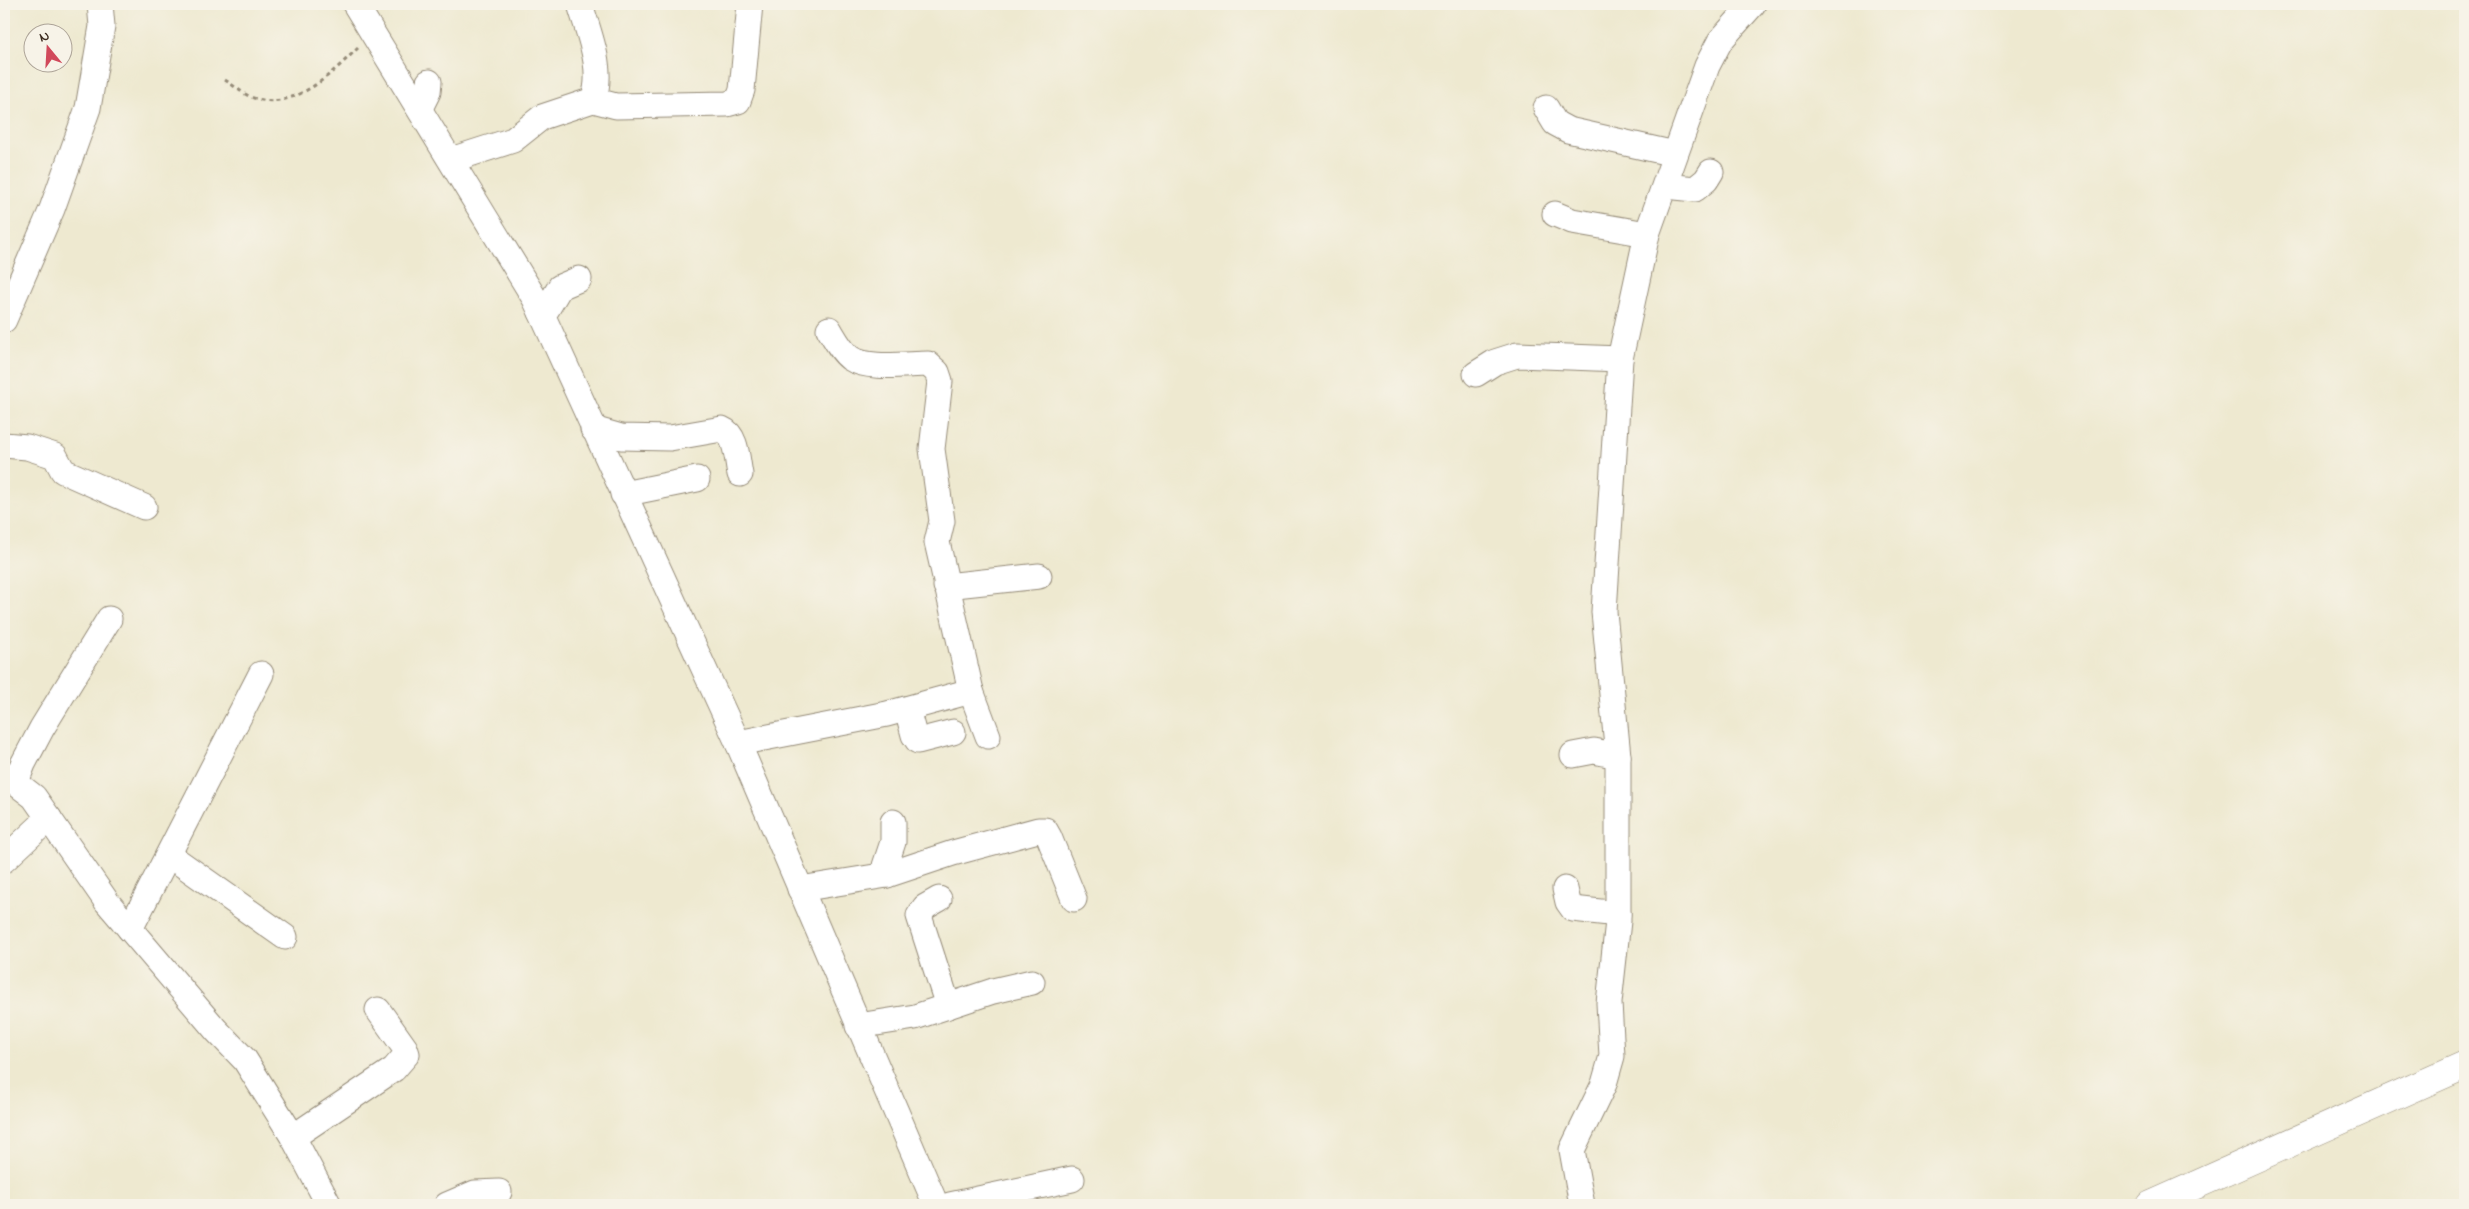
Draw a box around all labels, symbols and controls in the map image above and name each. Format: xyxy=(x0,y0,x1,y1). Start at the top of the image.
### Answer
north arrow xyxy=(22,22,72,72)
text: N xyxy=(37,26,52,49)

